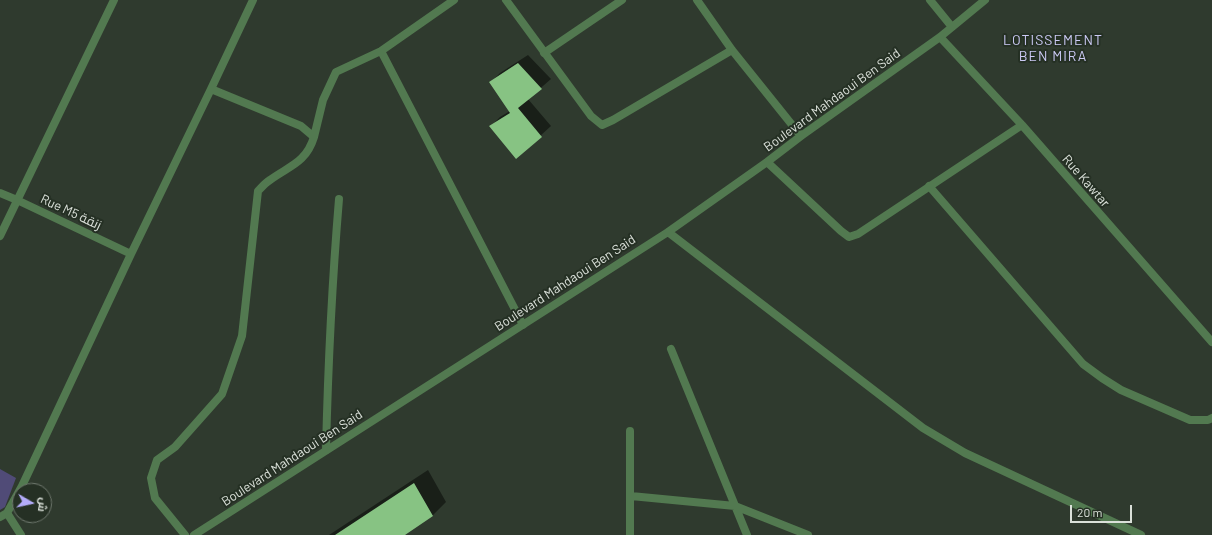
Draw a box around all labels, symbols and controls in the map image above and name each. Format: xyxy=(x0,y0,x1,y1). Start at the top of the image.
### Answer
district label: LOTISSEMENT BEN MIRA xyxy=(1003,32,1103,64)
street label: Boulevard Mahdaoui Ben Said xyxy=(761,45,903,155)
street label: Rue Kawtar xyxy=(1059,152,1113,210)
street label: Rue M5 زنقة xyxy=(38,191,104,233)
street label: Boulevard Mahdaoui Ben Said xyxy=(492,232,638,334)
street label: Boulevard Mahdaoui Ben Said xyxy=(219,407,365,509)
north arrow xyxy=(12,483,52,523)
text: ش xyxy=(36,497,51,513)
scale bar xyxy=(1072,497,1134,523)
text: 20 m xyxy=(1077,505,1103,519)

